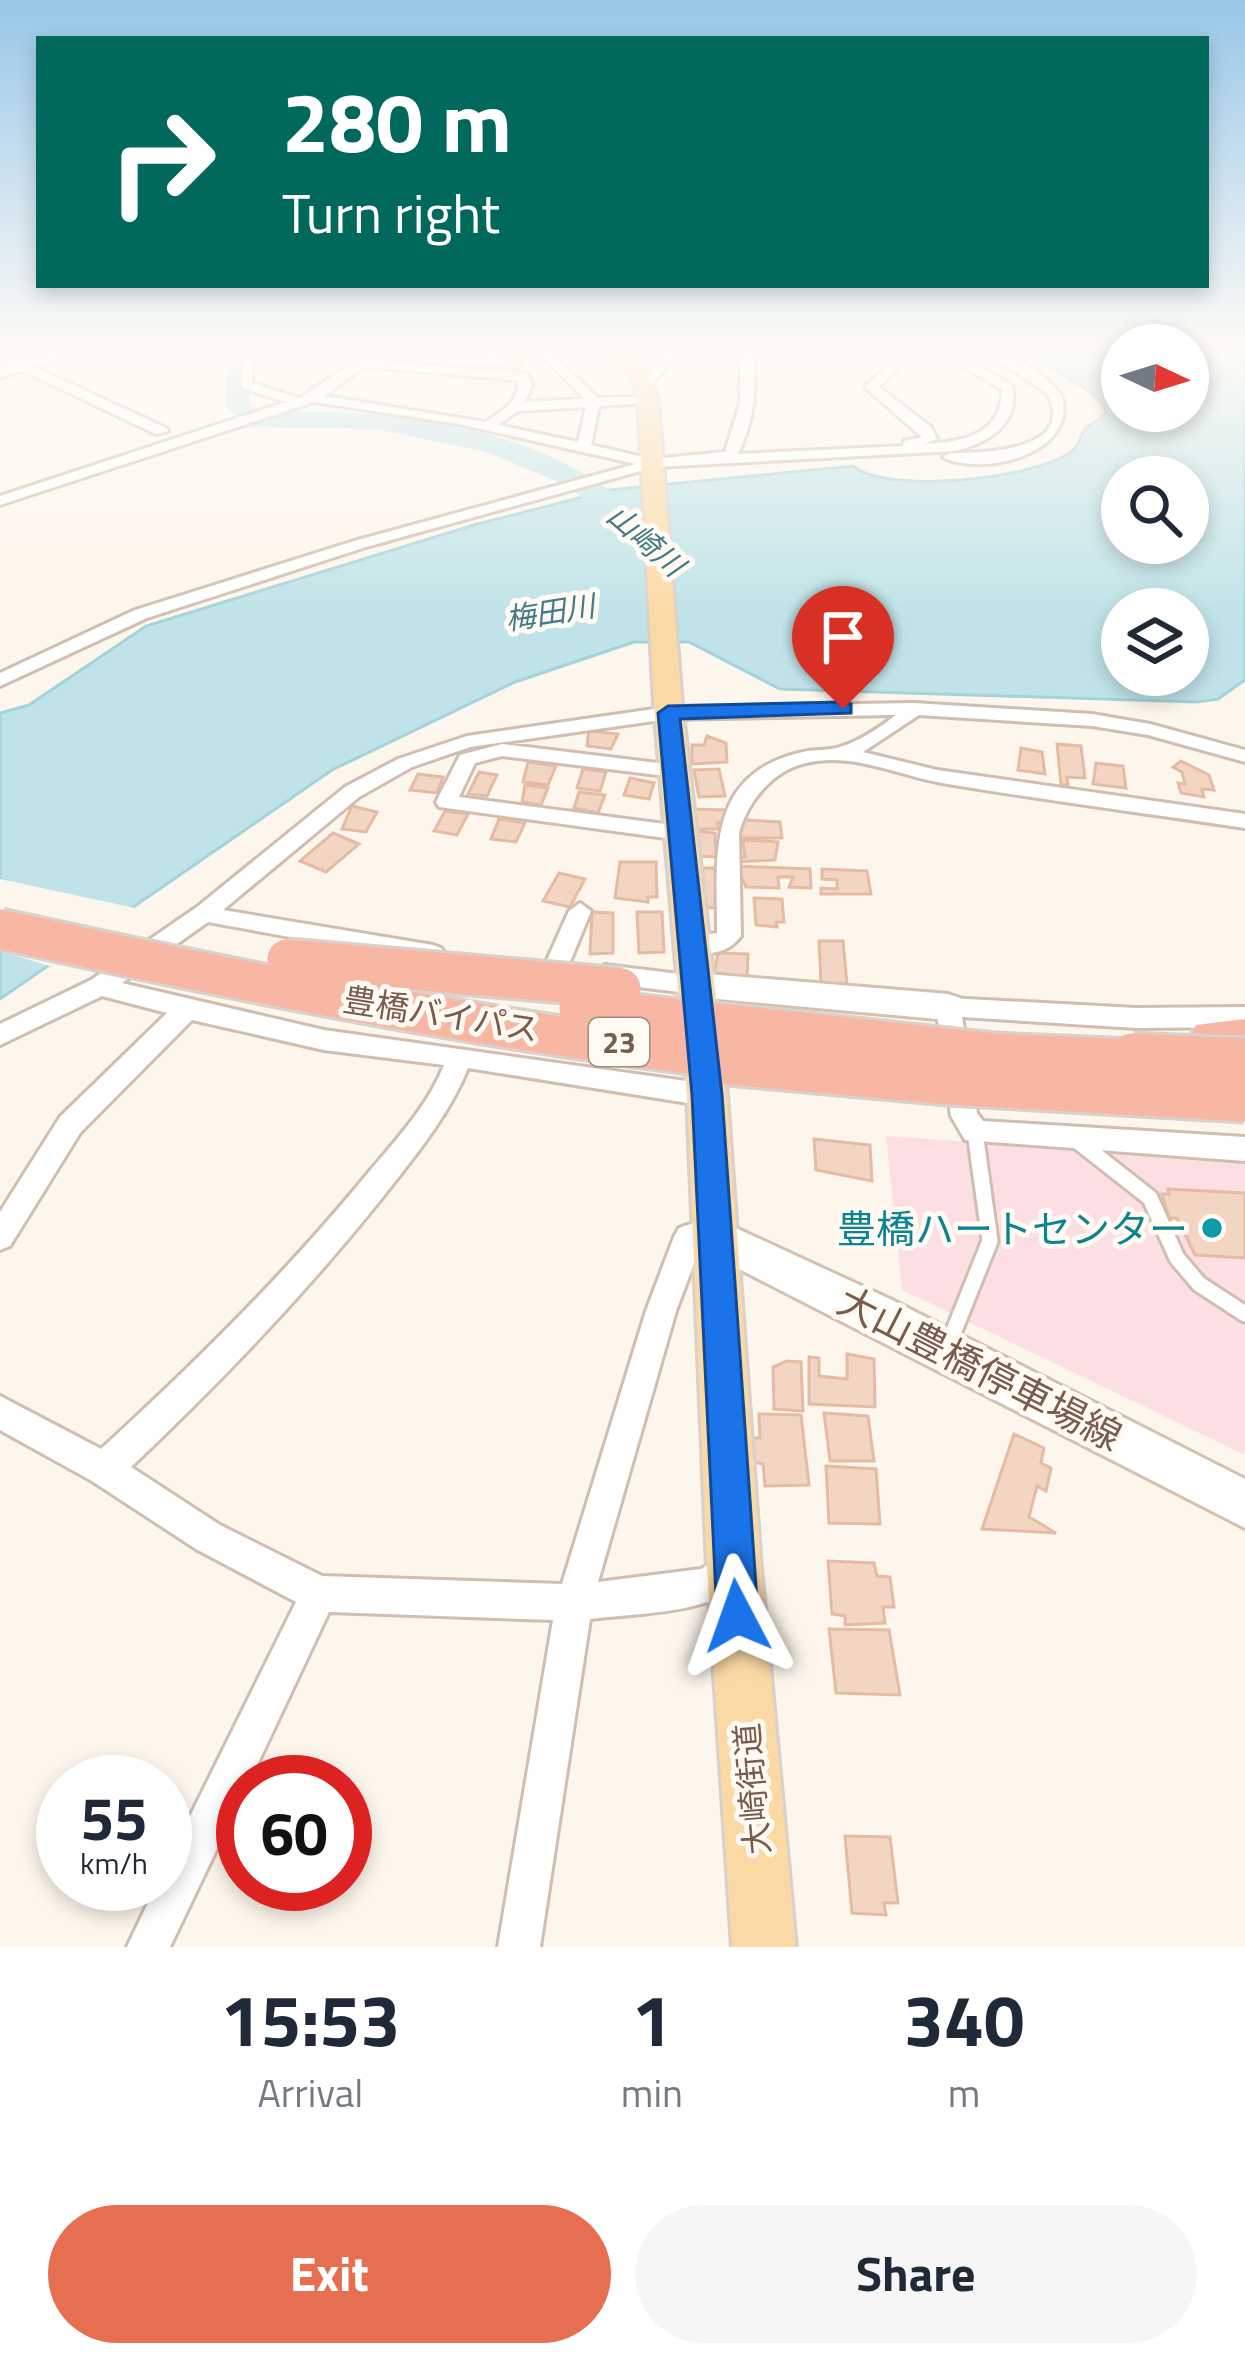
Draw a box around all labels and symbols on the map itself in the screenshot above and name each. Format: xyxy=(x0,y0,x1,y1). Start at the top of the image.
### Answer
north arrow xyxy=(1101,324,1209,432)
water label: 山崎川 xyxy=(597,493,697,589)
water label: 梅田川 xyxy=(502,582,601,642)
pin xyxy=(792,586,894,709)
street label: 豊橋バイパス xyxy=(340,974,542,1054)
road number: 23 xyxy=(589,1018,649,1066)
place label: 豊橋ハートセンター xyxy=(837,1199,1188,1258)
marker: 豊橋ハートセンター xyxy=(1199,1215,1225,1241)
street label: 大山豊橋停車場線 xyxy=(828,1271,1132,1465)
position arrow xyxy=(674,1553,800,1679)
street label: 大崎街道 xyxy=(721,1721,783,1857)
speed limit sign: 60 xyxy=(216,1755,372,1911)

